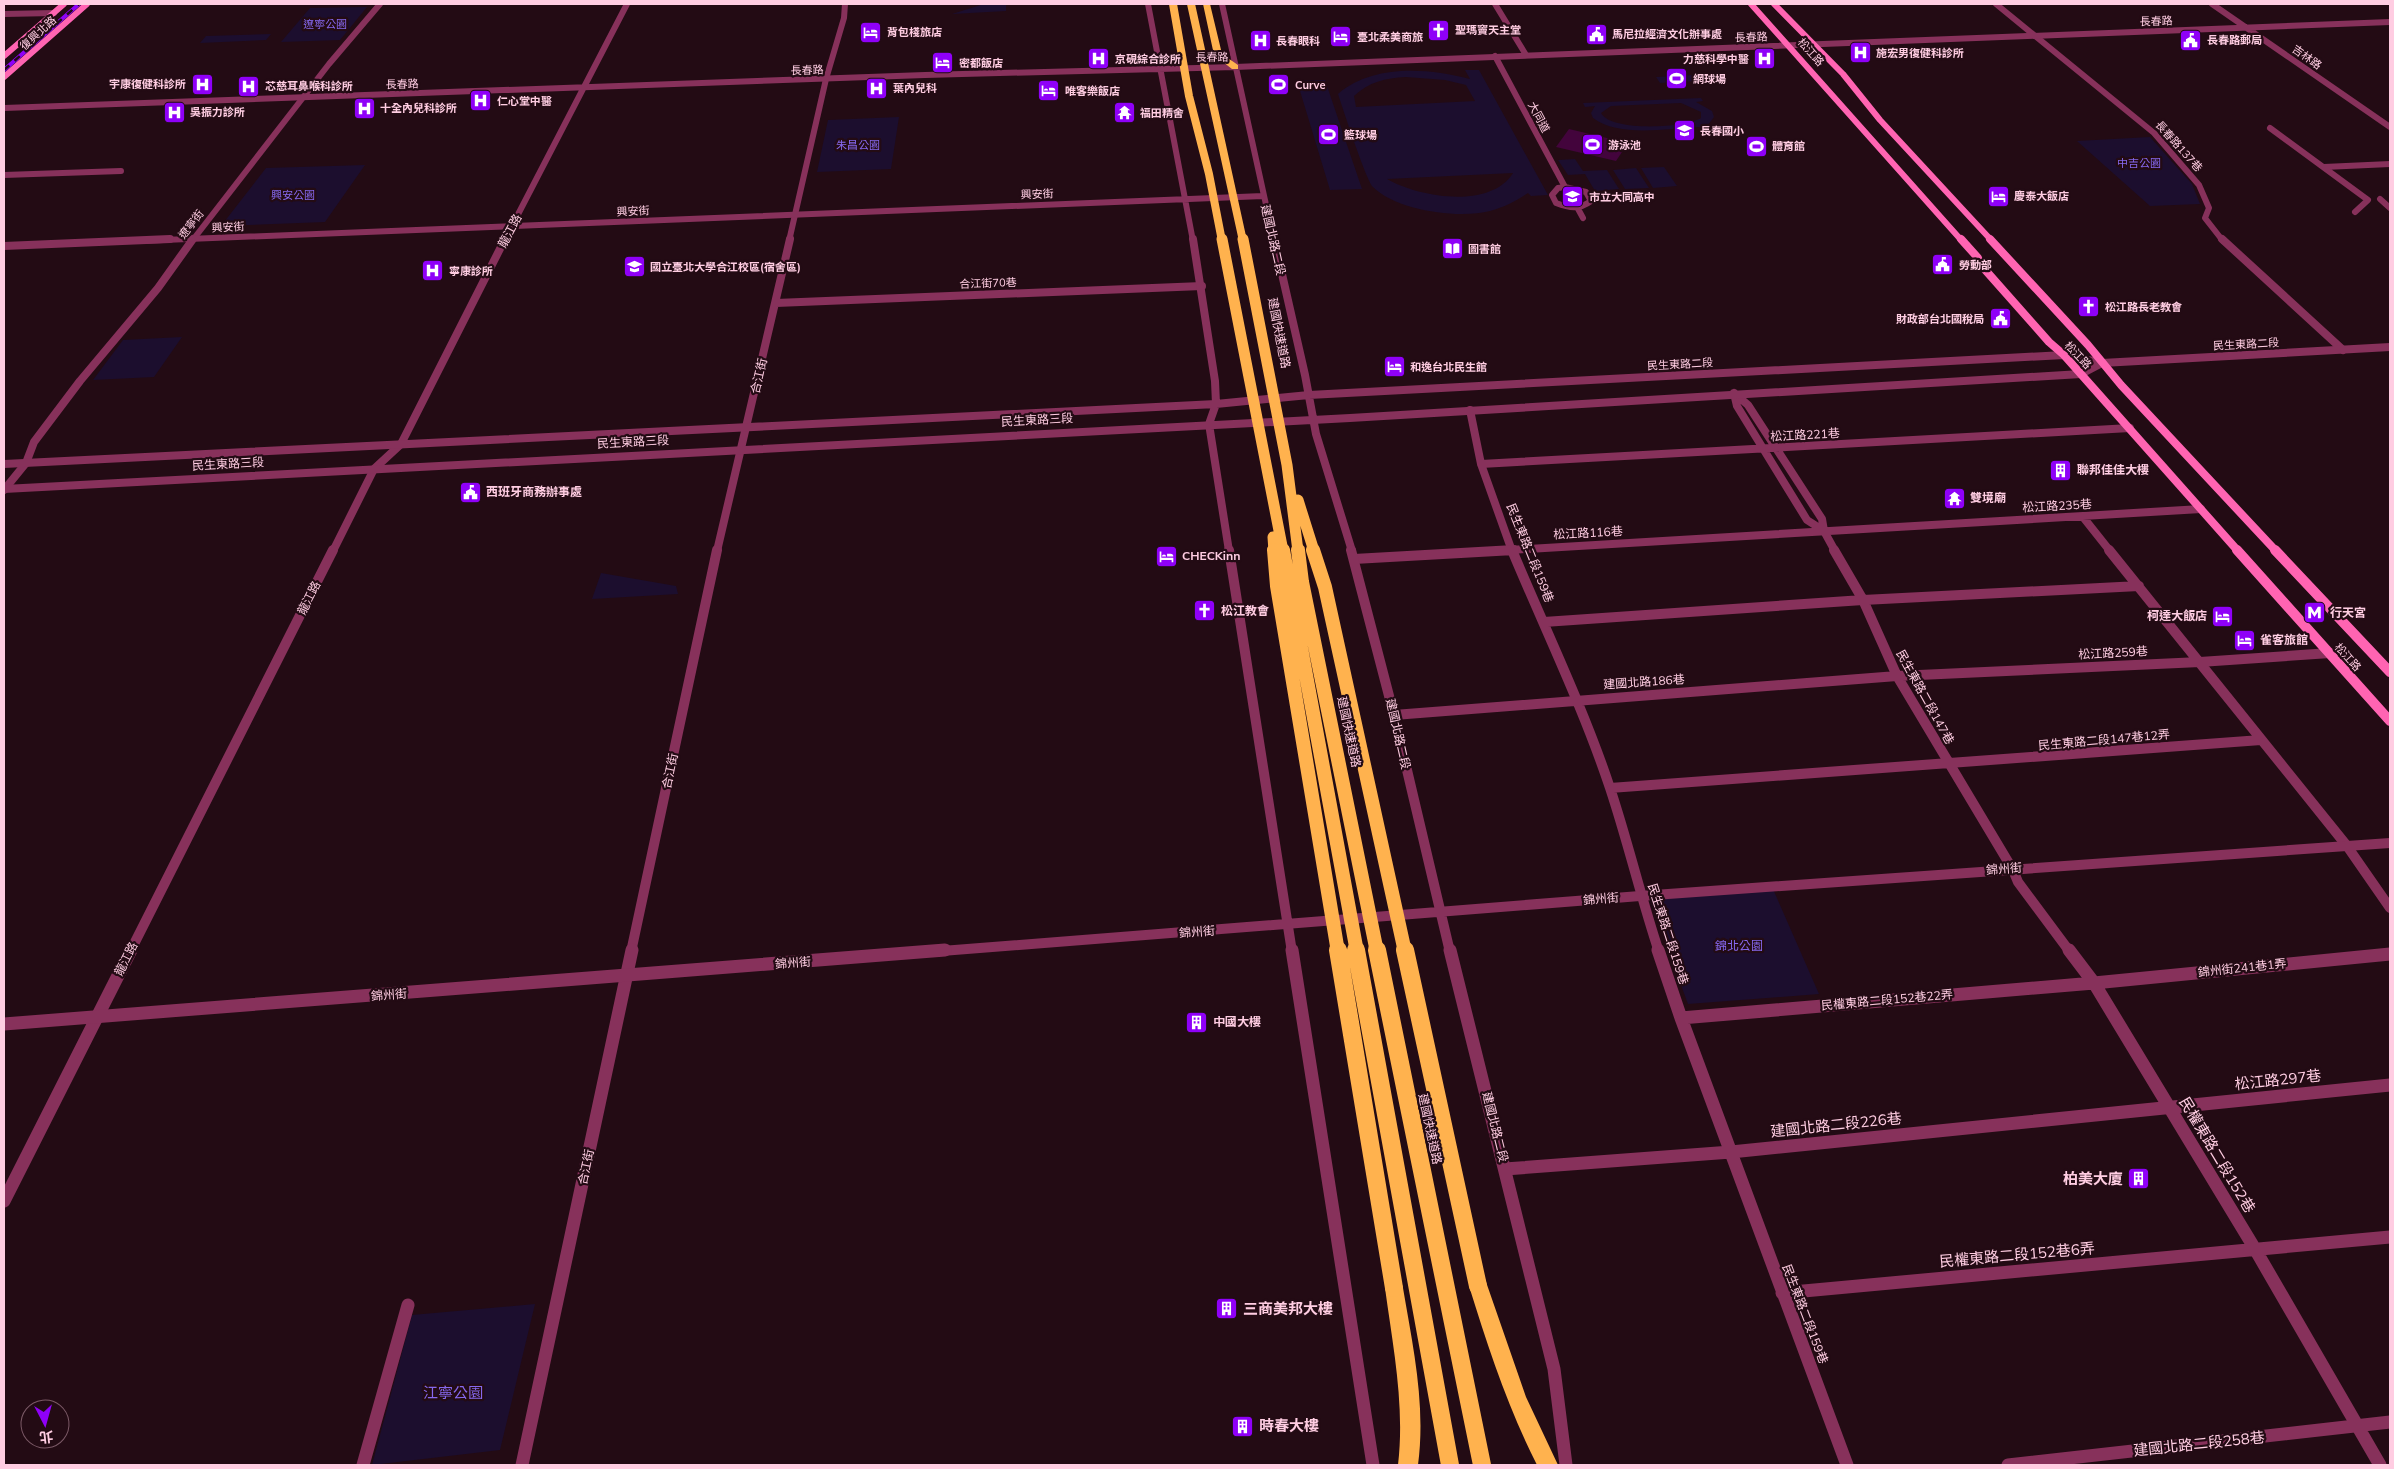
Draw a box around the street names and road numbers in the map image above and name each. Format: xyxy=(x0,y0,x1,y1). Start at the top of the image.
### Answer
street label: 復興北路 xyxy=(17,13,59,53)
street label: 長春路 xyxy=(2139,13,2173,29)
street label: 長春路 xyxy=(1734,29,1768,45)
street label: 松江路 xyxy=(1795,35,1827,69)
street label: 吉林路 xyxy=(2289,42,2325,72)
street label: 長春路 xyxy=(1195,50,1229,64)
street label: 長春路 xyxy=(790,62,824,78)
street label: 長春路 xyxy=(385,76,419,92)
street label: 大同道 xyxy=(1525,99,1553,135)
street label: 長春路137巷 xyxy=(2152,118,2206,174)
street label: 興安街 xyxy=(1020,186,1054,202)
street label: 興安街 xyxy=(616,203,650,219)
street label: 建國北路二段 xyxy=(1258,203,1289,277)
street label: 遼寧街 xyxy=(175,207,207,241)
street label: 龍江路 xyxy=(494,211,525,250)
street label: 興安街 xyxy=(211,219,245,235)
street label: 合江街70巷 xyxy=(959,275,1017,291)
street label: 建國快速道路 xyxy=(1265,296,1294,370)
street label: 民生東路二段 xyxy=(2213,335,2279,353)
street label: 松江路 xyxy=(2062,338,2094,372)
street label: 民生東路二段 xyxy=(1647,355,1713,373)
street label: 合江街 xyxy=(747,357,770,395)
street label: 民生東路三段 xyxy=(1001,410,1073,429)
street label: 松江路221巷 xyxy=(1770,425,1840,444)
street label: 民生東路三段 xyxy=(597,432,669,451)
street label: 民生東路三段 xyxy=(192,454,264,473)
street label: 松江路235巷 xyxy=(2022,496,2092,515)
street label: 民生東路二段159巷 xyxy=(1504,501,1557,605)
street label: 松江路116巷 xyxy=(1553,523,1623,542)
street label: 龍江路 xyxy=(294,578,323,617)
street label: 松江路 xyxy=(2332,640,2364,674)
street label: 松江路259巷 xyxy=(2078,643,2148,662)
street label: 民生東路二段147巷 xyxy=(1893,647,1958,747)
street label: 建國北路186巷 xyxy=(1603,671,1685,692)
street label: 建國快速道路 xyxy=(1335,695,1364,769)
street label: 建國北路二段 xyxy=(1383,697,1414,771)
street label: 民生東路二段147巷12弄 xyxy=(2038,726,2170,753)
street label: 合江街 xyxy=(658,752,681,790)
street label: 錦州街 xyxy=(1985,860,2022,877)
street label: 民生東路二段159巷 xyxy=(1645,881,1692,986)
street label: 錦州街 xyxy=(1582,889,1620,908)
street label: 錦州街 xyxy=(1178,923,1215,940)
street label: 龍江路 xyxy=(111,939,140,978)
street label: 錦州街 xyxy=(774,954,811,971)
street label: 錦州街241巷1弄 xyxy=(2197,955,2287,980)
street label: 錦州街 xyxy=(370,986,407,1003)
street label: 民權東路二段152巷22弄 xyxy=(1821,986,1953,1013)
street label: 松江路297巷 xyxy=(2234,1066,2322,1093)
street label: 建國北路二段 xyxy=(1479,1090,1511,1164)
street label: 建國快速道路 xyxy=(1416,1092,1445,1166)
street label: 民權東路二段152巷 xyxy=(2175,1093,2260,1216)
street label: 建國北路二段226巷 xyxy=(1769,1108,1903,1141)
street label: 合江街 xyxy=(574,1148,597,1186)
street label: 民權東路二段152巷6弄 xyxy=(1938,1238,2095,1271)
street label: 民生東路二段159巷 xyxy=(1780,1262,1831,1366)
street label: 建國北路二段258巷 xyxy=(2132,1427,2266,1460)

